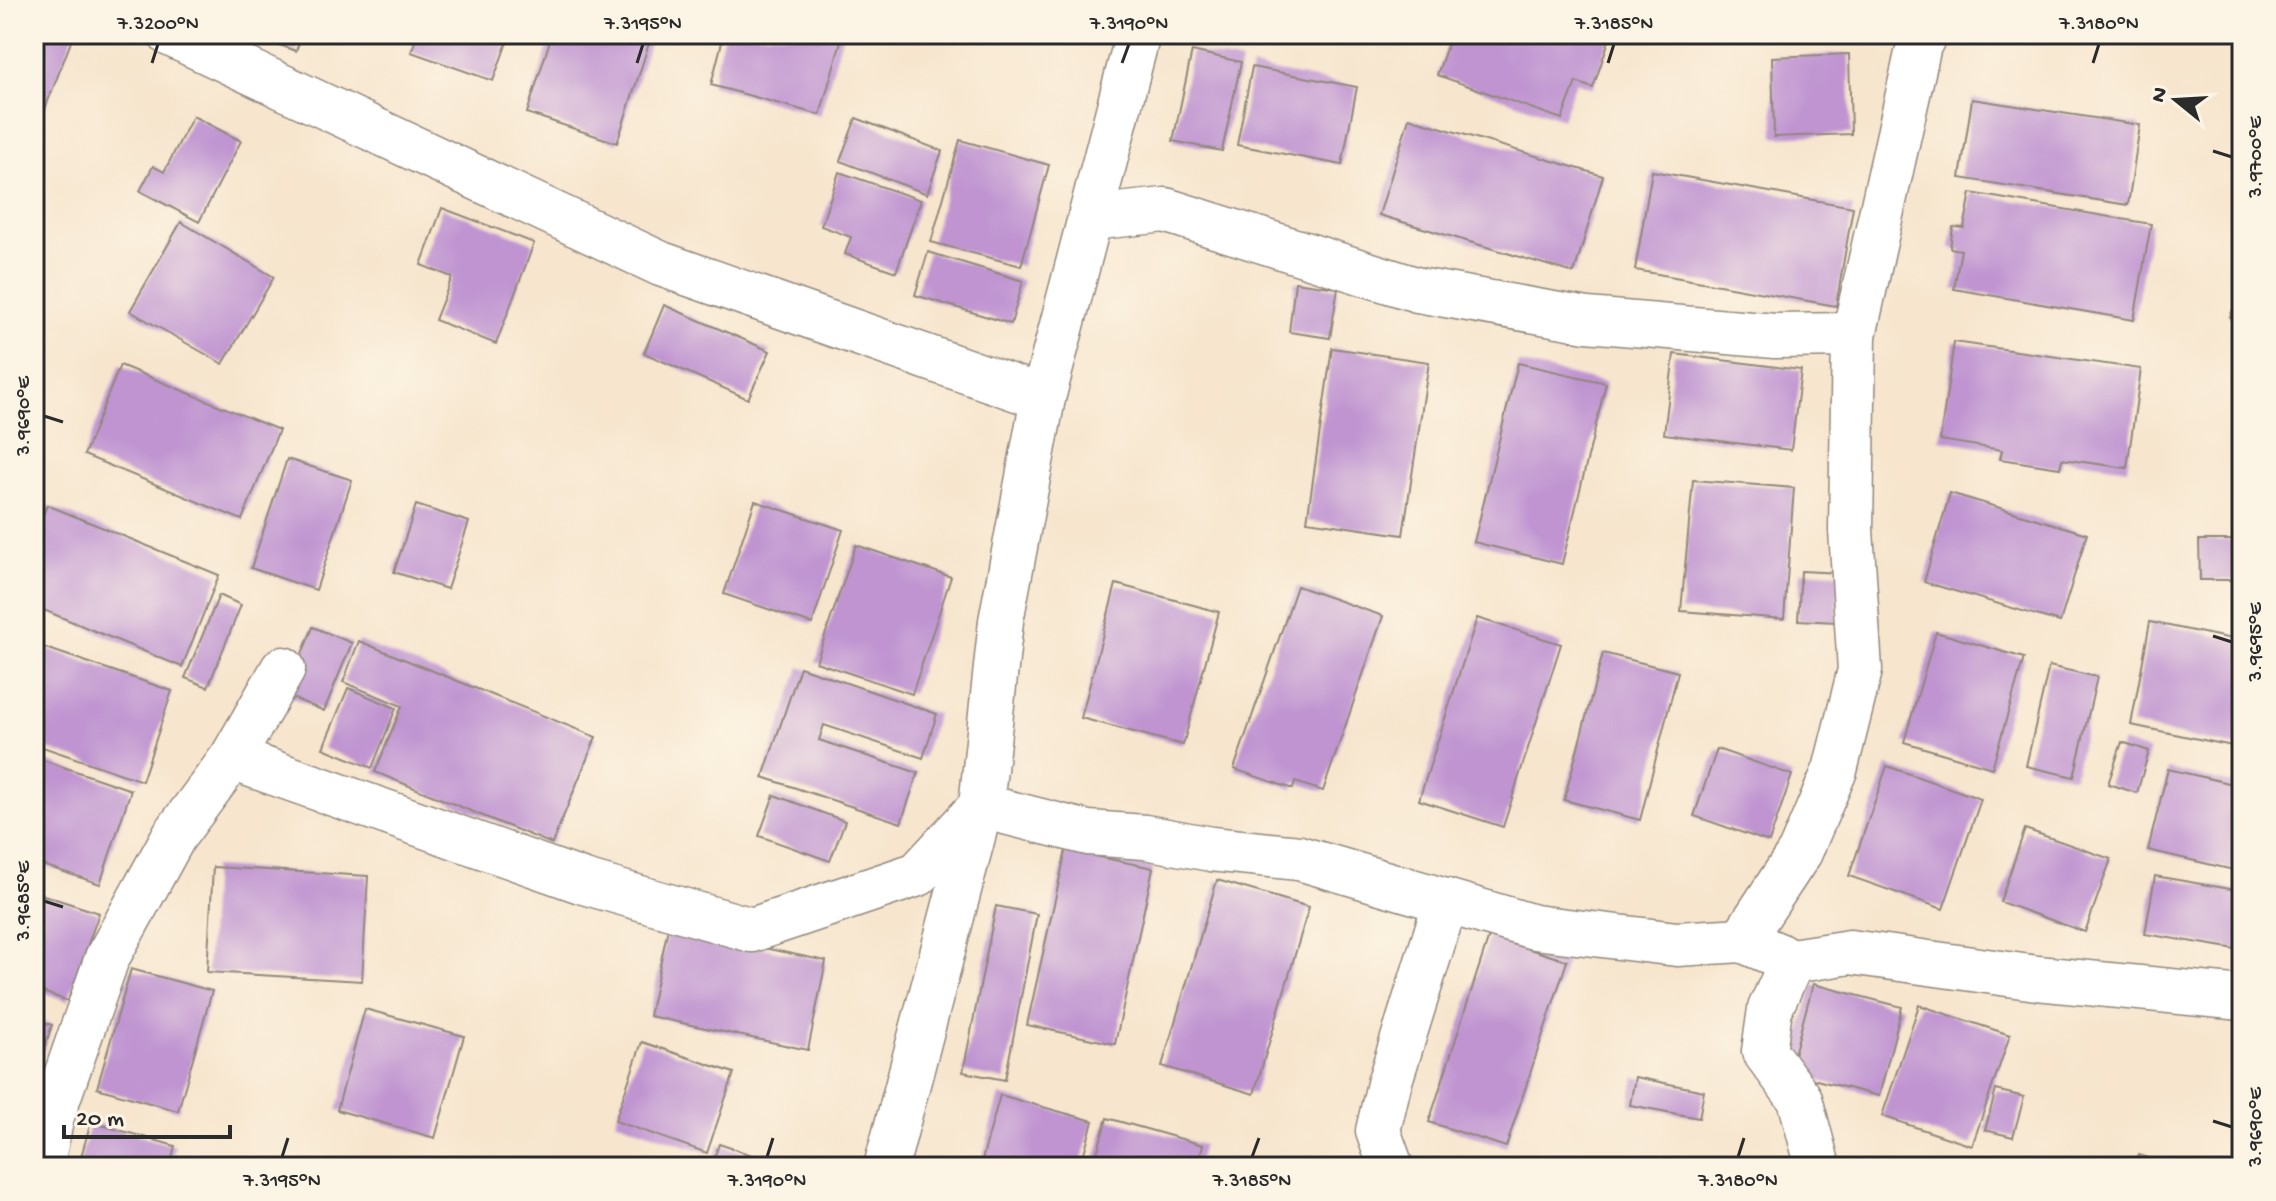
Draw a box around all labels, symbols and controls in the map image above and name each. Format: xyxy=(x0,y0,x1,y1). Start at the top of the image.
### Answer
text: 7.3200°N xyxy=(116,14,199,37)
text: 7.3195°N xyxy=(603,14,682,37)
text: 7.3190°N xyxy=(1089,14,1168,37)
text: 7.3185°N xyxy=(1574,14,1653,37)
text: 7.3180°N xyxy=(2058,14,2139,37)
north arrow xyxy=(2136,60,2216,140)
text: N xyxy=(2146,84,2175,106)
text: 3.9700°E xyxy=(2246,115,2269,199)
text: 3.9690°E xyxy=(14,375,37,457)
text: 3.9695°E xyxy=(2246,601,2269,682)
text: 3.9685°E xyxy=(14,860,37,942)
text: 3.9690°E xyxy=(2246,1086,2269,1168)
scale bar xyxy=(64,1089,230,1139)
text: 20 m xyxy=(76,1106,124,1135)
text: 7.3195°N xyxy=(242,1171,321,1194)
text: 7.3190°N xyxy=(727,1171,806,1194)
text: 7.3185°N xyxy=(1212,1171,1291,1194)
text: 7.3180°N xyxy=(1697,1171,1778,1194)

